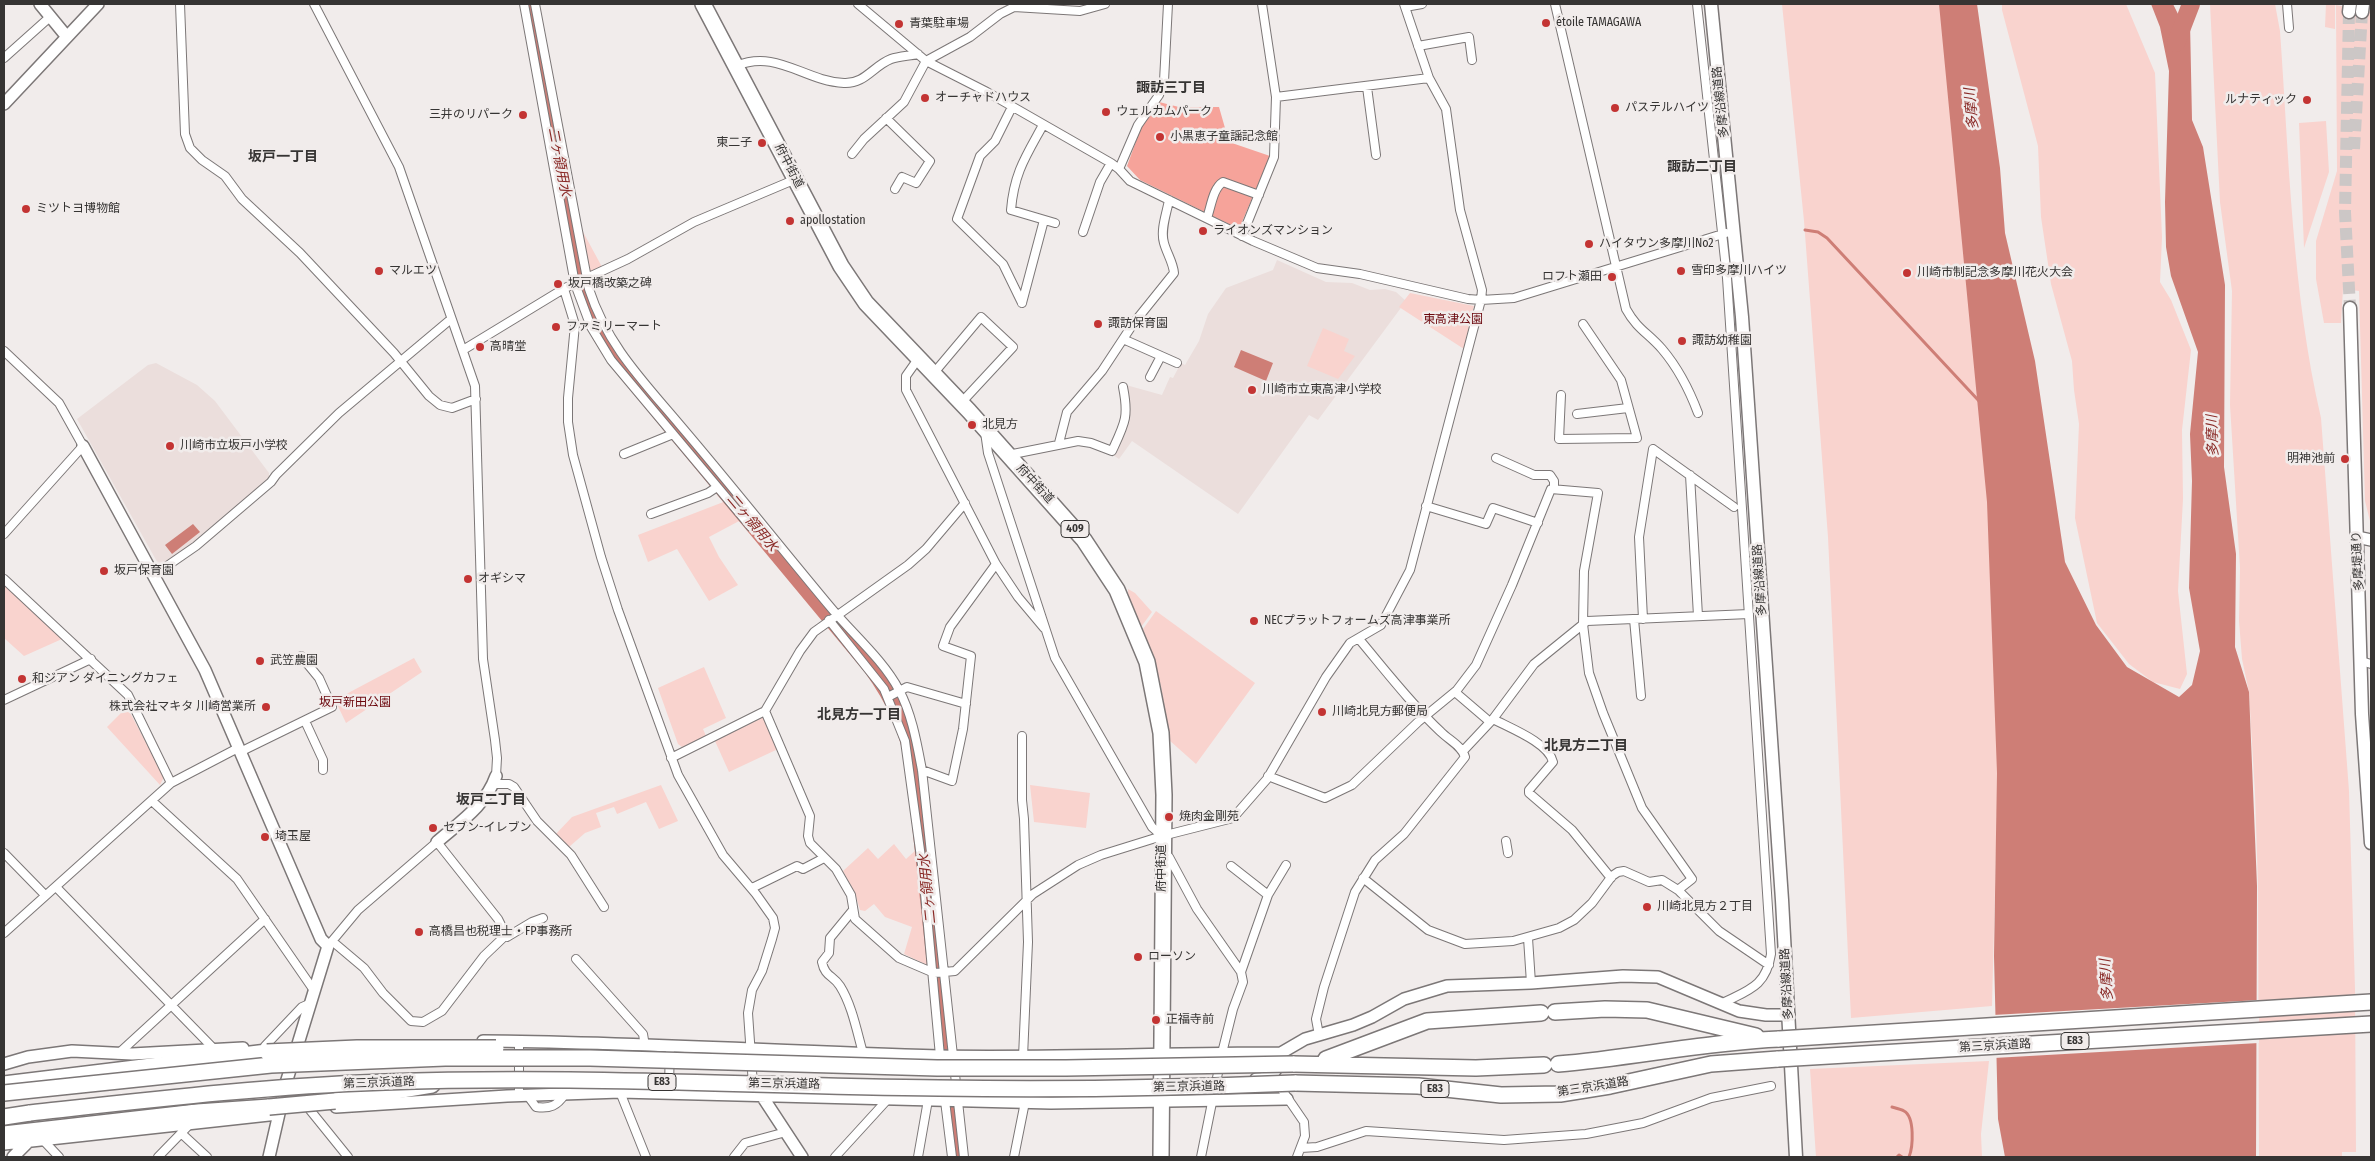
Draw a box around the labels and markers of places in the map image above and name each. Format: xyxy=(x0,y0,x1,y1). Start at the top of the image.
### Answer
place label: étoile TAMAGAWA xyxy=(1556,16,1641,30)
place label: 青葉駐車場 xyxy=(909,17,969,31)
marker: étoile TAMAGAWA xyxy=(1540,17,1552,29)
marker: 青葉駐車場 xyxy=(893,18,905,30)
place label: オーチャドハウス xyxy=(935,91,1031,105)
marker: オーチャドハウス xyxy=(919,92,931,104)
place label: ルナティック xyxy=(2225,93,2297,107)
marker: ルナティック xyxy=(2301,94,2313,106)
place label: パステルハイツ xyxy=(1625,101,1709,115)
marker: パステルハイツ xyxy=(1609,102,1621,114)
place label: ウェルカムパーク xyxy=(1116,105,1212,119)
marker: ウェルカムパーク xyxy=(1100,106,1112,118)
place label: 三井のリパーク xyxy=(429,108,513,122)
marker: 三井のリパーク xyxy=(517,109,529,121)
place label: 小黒恵子童謡記念館 xyxy=(1170,130,1278,144)
marker: 小黒恵子童謡記念館 xyxy=(1154,131,1166,143)
place label: 東二子 xyxy=(716,136,752,150)
marker: 東二子 xyxy=(756,137,768,149)
place label: ミツトヨ博物館 xyxy=(36,202,120,216)
marker: ミツトヨ博物館 xyxy=(20,203,32,215)
place label: apollostation xyxy=(800,214,866,228)
marker: apollostation xyxy=(784,215,796,227)
place label: ライオンズマンション xyxy=(1213,224,1333,238)
marker: ライオンズマンション xyxy=(1197,225,1209,237)
place label: ハイタウン多摩川No2 xyxy=(1599,237,1714,251)
marker: ハイタウン多摩川No2 xyxy=(1583,238,1595,250)
place label: マルエツ xyxy=(389,264,437,278)
place label: 雪印多摩川ハイツ xyxy=(1691,264,1787,278)
marker: マルエツ xyxy=(373,265,385,277)
marker: 雪印多摩川ハイツ xyxy=(1675,265,1687,277)
place label: 川崎市制記念多摩川花火大会 xyxy=(1917,266,2073,280)
marker: 川崎市制記念多摩川花火大会 xyxy=(1901,267,1913,279)
place label: ロフト瀬田 xyxy=(1542,270,1602,284)
marker: ロフト瀬田 xyxy=(1606,271,1618,283)
place label: 坂戸橋改築之碑 xyxy=(568,277,652,291)
marker: 坂戸橋改築之碑 xyxy=(552,278,564,290)
place label: 諏訪保育園 xyxy=(1108,317,1168,331)
marker: 諏訪保育園 xyxy=(1092,318,1104,330)
place label: ファミリーマート xyxy=(566,320,662,334)
marker: ファミリーマート xyxy=(550,321,562,333)
place label: 諏訪幼稚園 xyxy=(1692,334,1752,348)
marker: 諏訪幼稚園 xyxy=(1676,335,1688,347)
place label: 高晴堂 xyxy=(490,340,526,354)
marker: 高晴堂 xyxy=(474,341,486,353)
place label: 川崎市立東高津小学校 xyxy=(1262,383,1382,397)
marker: 川崎市立東高津小学校 xyxy=(1246,384,1258,396)
place label: 北見方 xyxy=(982,418,1018,432)
marker: 北見方 xyxy=(966,419,978,431)
place label: 川崎市立坂戸小学校 xyxy=(180,439,288,453)
marker: 川崎市立坂戸小学校 xyxy=(164,440,176,452)
place label: 明神池前 xyxy=(2287,452,2335,466)
marker: 明神池前 xyxy=(2339,453,2351,465)
place label: 坂戸保育園 xyxy=(114,564,174,578)
marker: 坂戸保育園 xyxy=(98,565,110,577)
place label: オギシマ xyxy=(478,572,526,586)
marker: オギシマ xyxy=(462,573,474,585)
place label: NECプラットフォームズ高津事業所 xyxy=(1264,614,1451,628)
marker: NECプラットフォームズ高津事業所 xyxy=(1248,615,1260,627)
place label: 武笠農園 xyxy=(270,654,318,668)
marker: 武笠農園 xyxy=(254,655,266,667)
place label: 和ジアン ダイニングカフェ xyxy=(32,672,179,686)
marker: 和ジアン ダイニングカフェ xyxy=(16,673,28,685)
place label: 株式会社マキタ 川崎営業所 xyxy=(109,700,256,714)
marker: 株式会社マキタ 川崎営業所 xyxy=(260,701,272,713)
place label: 川崎北見方郵便局 xyxy=(1332,705,1428,719)
marker: 川崎北見方郵便局 xyxy=(1316,706,1328,718)
place label: 焼肉金剛苑 xyxy=(1179,810,1239,824)
marker: 焼肉金剛苑 xyxy=(1163,811,1175,823)
place label: セブン-イレブン xyxy=(443,821,531,835)
marker: セブン-イレブン xyxy=(427,822,439,834)
place label: 埼玉屋 xyxy=(275,830,311,844)
marker: 埼玉屋 xyxy=(259,831,271,843)
place label: 川崎北見方２丁目 xyxy=(1657,900,1753,914)
marker: 川崎北見方２丁目 xyxy=(1641,901,1653,913)
place label: 高橋昌也税理士・FP事務所 xyxy=(429,925,573,939)
marker: 高橋昌也税理士・FP事務所 xyxy=(413,926,425,938)
place label: ローソン xyxy=(1148,950,1196,964)
marker: ローソン xyxy=(1132,951,1144,963)
place label: 正福寺前 xyxy=(1166,1013,1214,1027)
marker: 正福寺前 xyxy=(1150,1014,1162,1026)

